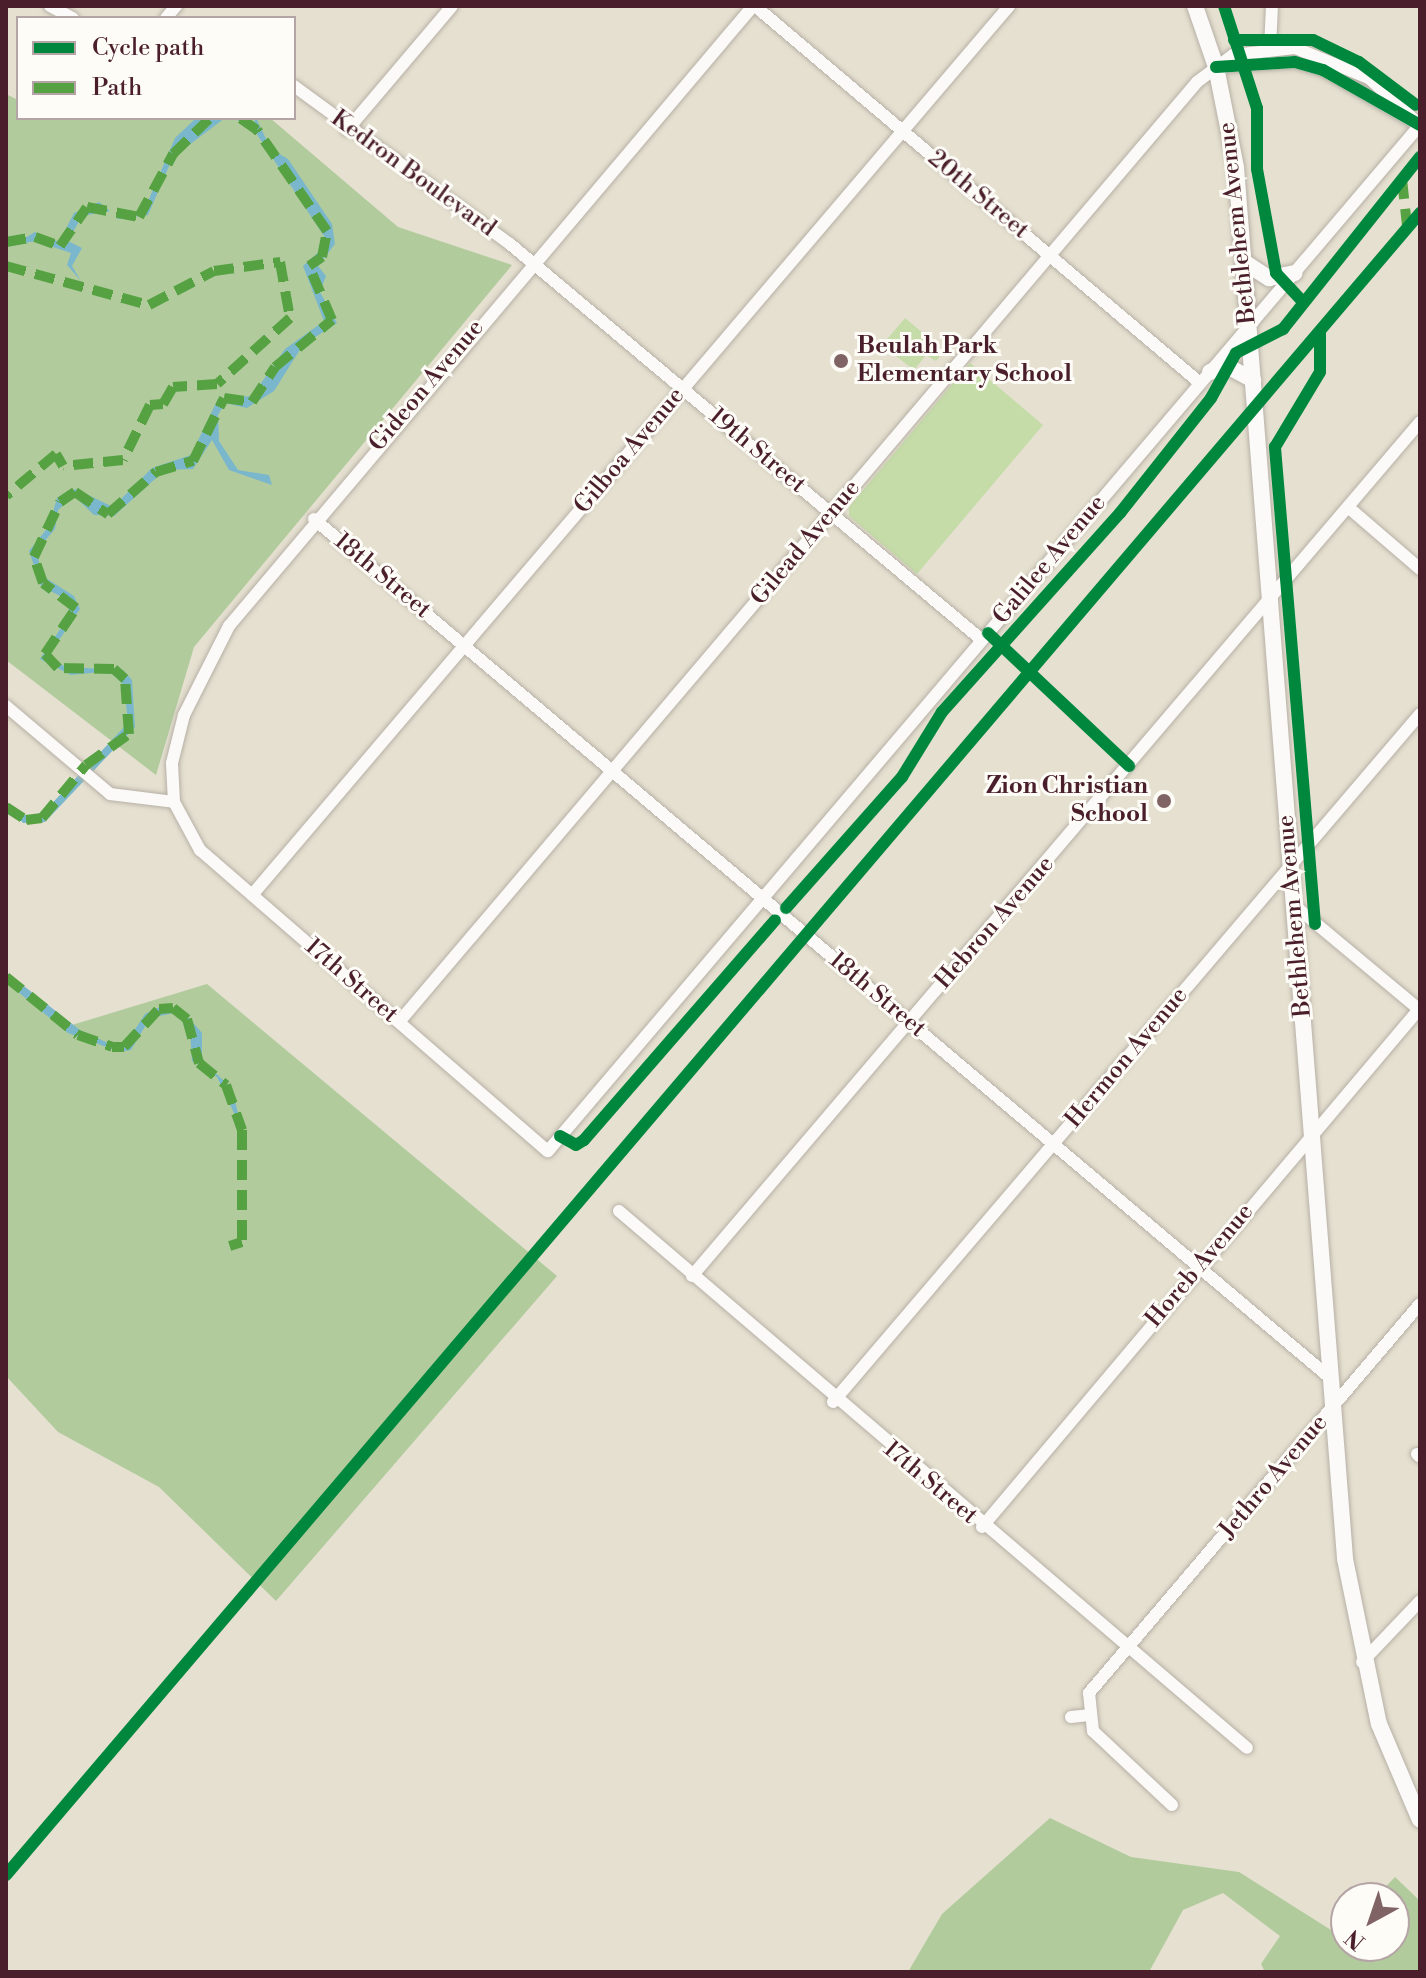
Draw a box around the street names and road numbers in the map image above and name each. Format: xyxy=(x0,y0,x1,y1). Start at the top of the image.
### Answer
street label: Kedron Boulevard xyxy=(325,104,501,244)
street label: Bethlehem Avenue xyxy=(1213,121,1263,325)
street label: 20th Street xyxy=(922,144,1034,246)
street label: Gideon Avenue xyxy=(364,314,490,458)
street label: Gilboa Avenue xyxy=(569,382,691,520)
street label: 19th Street xyxy=(703,402,811,500)
street label: Gilead Avenue xyxy=(745,475,867,611)
street label: Galilee Avenue xyxy=(987,489,1113,631)
street label: 18th Street xyxy=(328,527,436,625)
street label: Bethlehem Avenue xyxy=(1272,814,1318,1018)
street label: Hebron Avenue xyxy=(929,851,1061,995)
street label: 17th Street xyxy=(298,933,404,1029)
street label: 18th Street xyxy=(823,946,931,1044)
street label: Hermon Avenue xyxy=(1060,982,1194,1134)
street label: Horeb Avenue xyxy=(1140,1198,1260,1334)
street label: Jethro Avenue xyxy=(1214,1409,1334,1545)
street label: 17th Street xyxy=(877,1435,983,1531)

